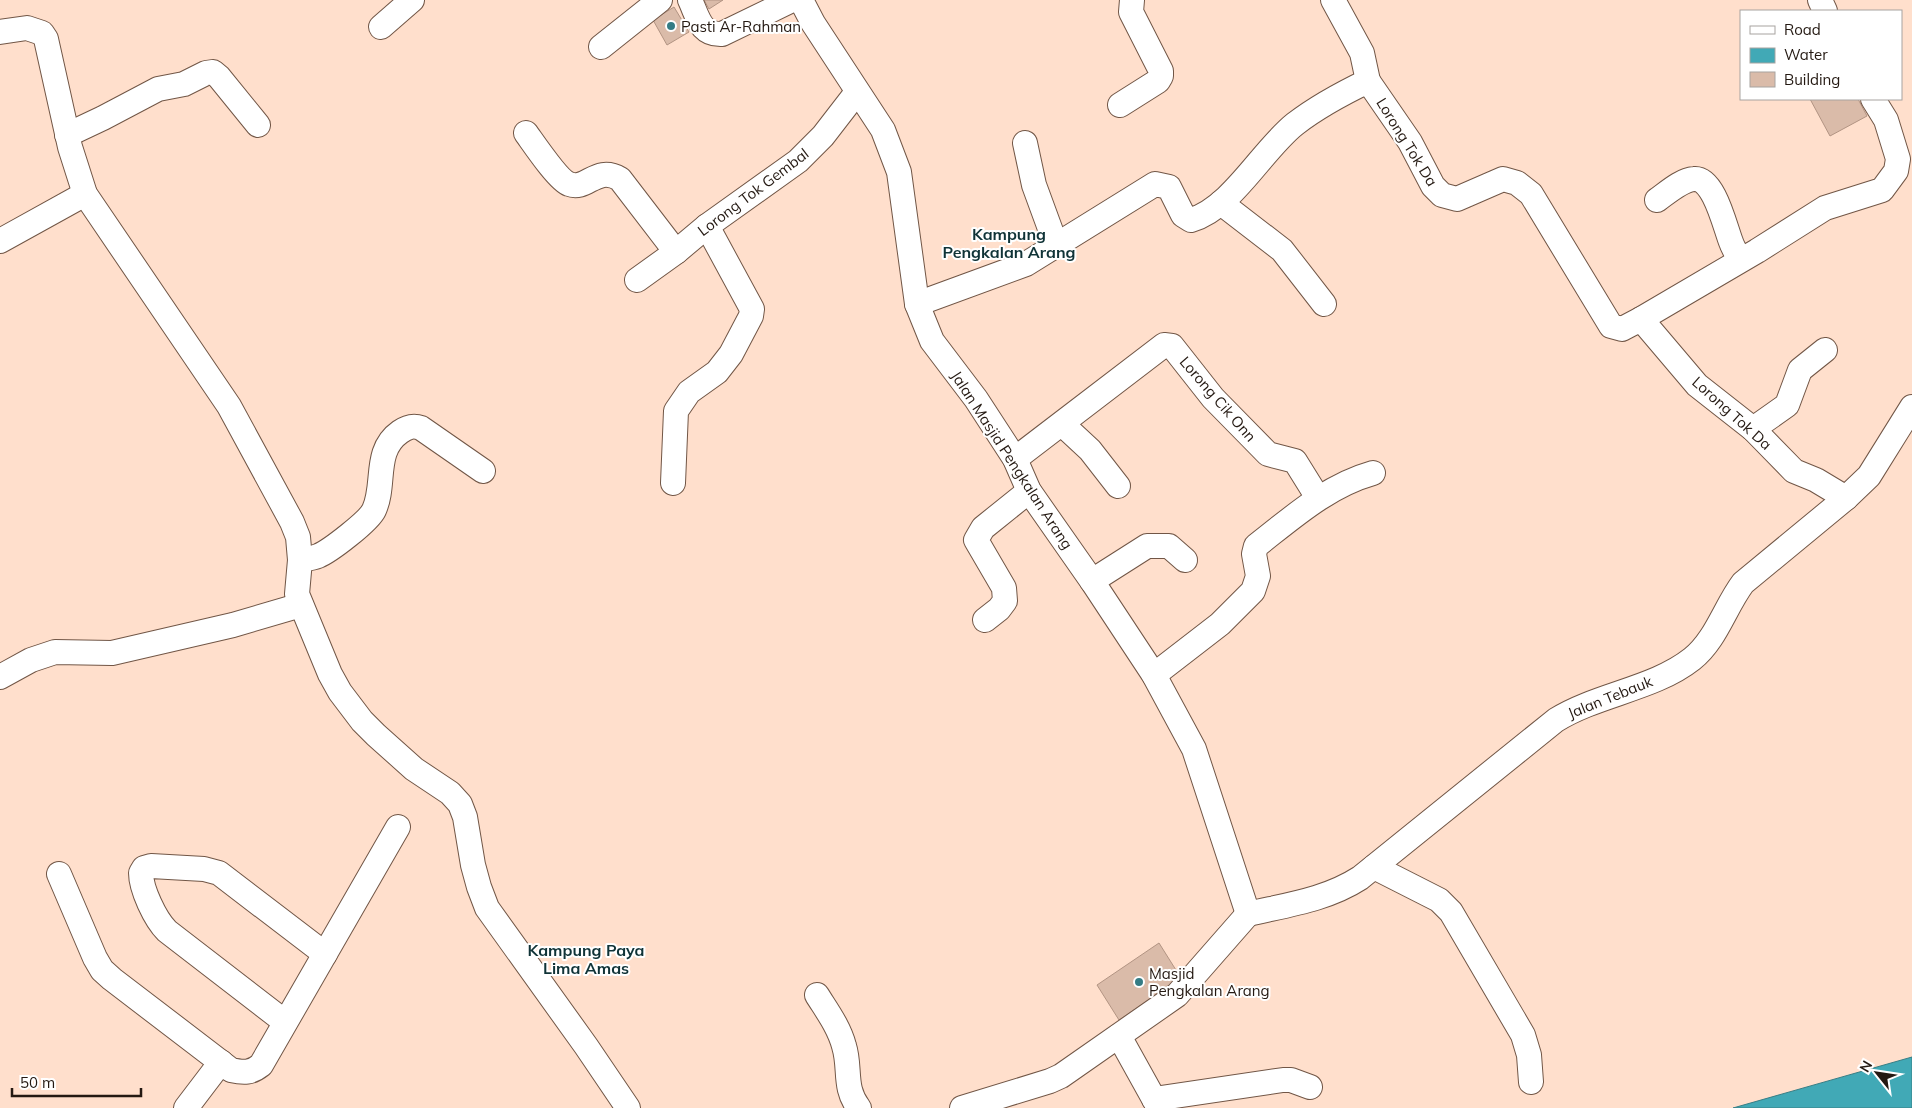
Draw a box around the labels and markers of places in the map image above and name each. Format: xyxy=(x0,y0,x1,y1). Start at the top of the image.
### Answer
place label: Pasti Ar-Rahman xyxy=(681,17,801,36)
marker: Pasti Ar-Rahman xyxy=(665,20,677,32)
place label: Masjid Pengkalan Arang xyxy=(1149,964,1270,1000)
marker: Masjid Pengkalan Arang xyxy=(1133,976,1145,988)

